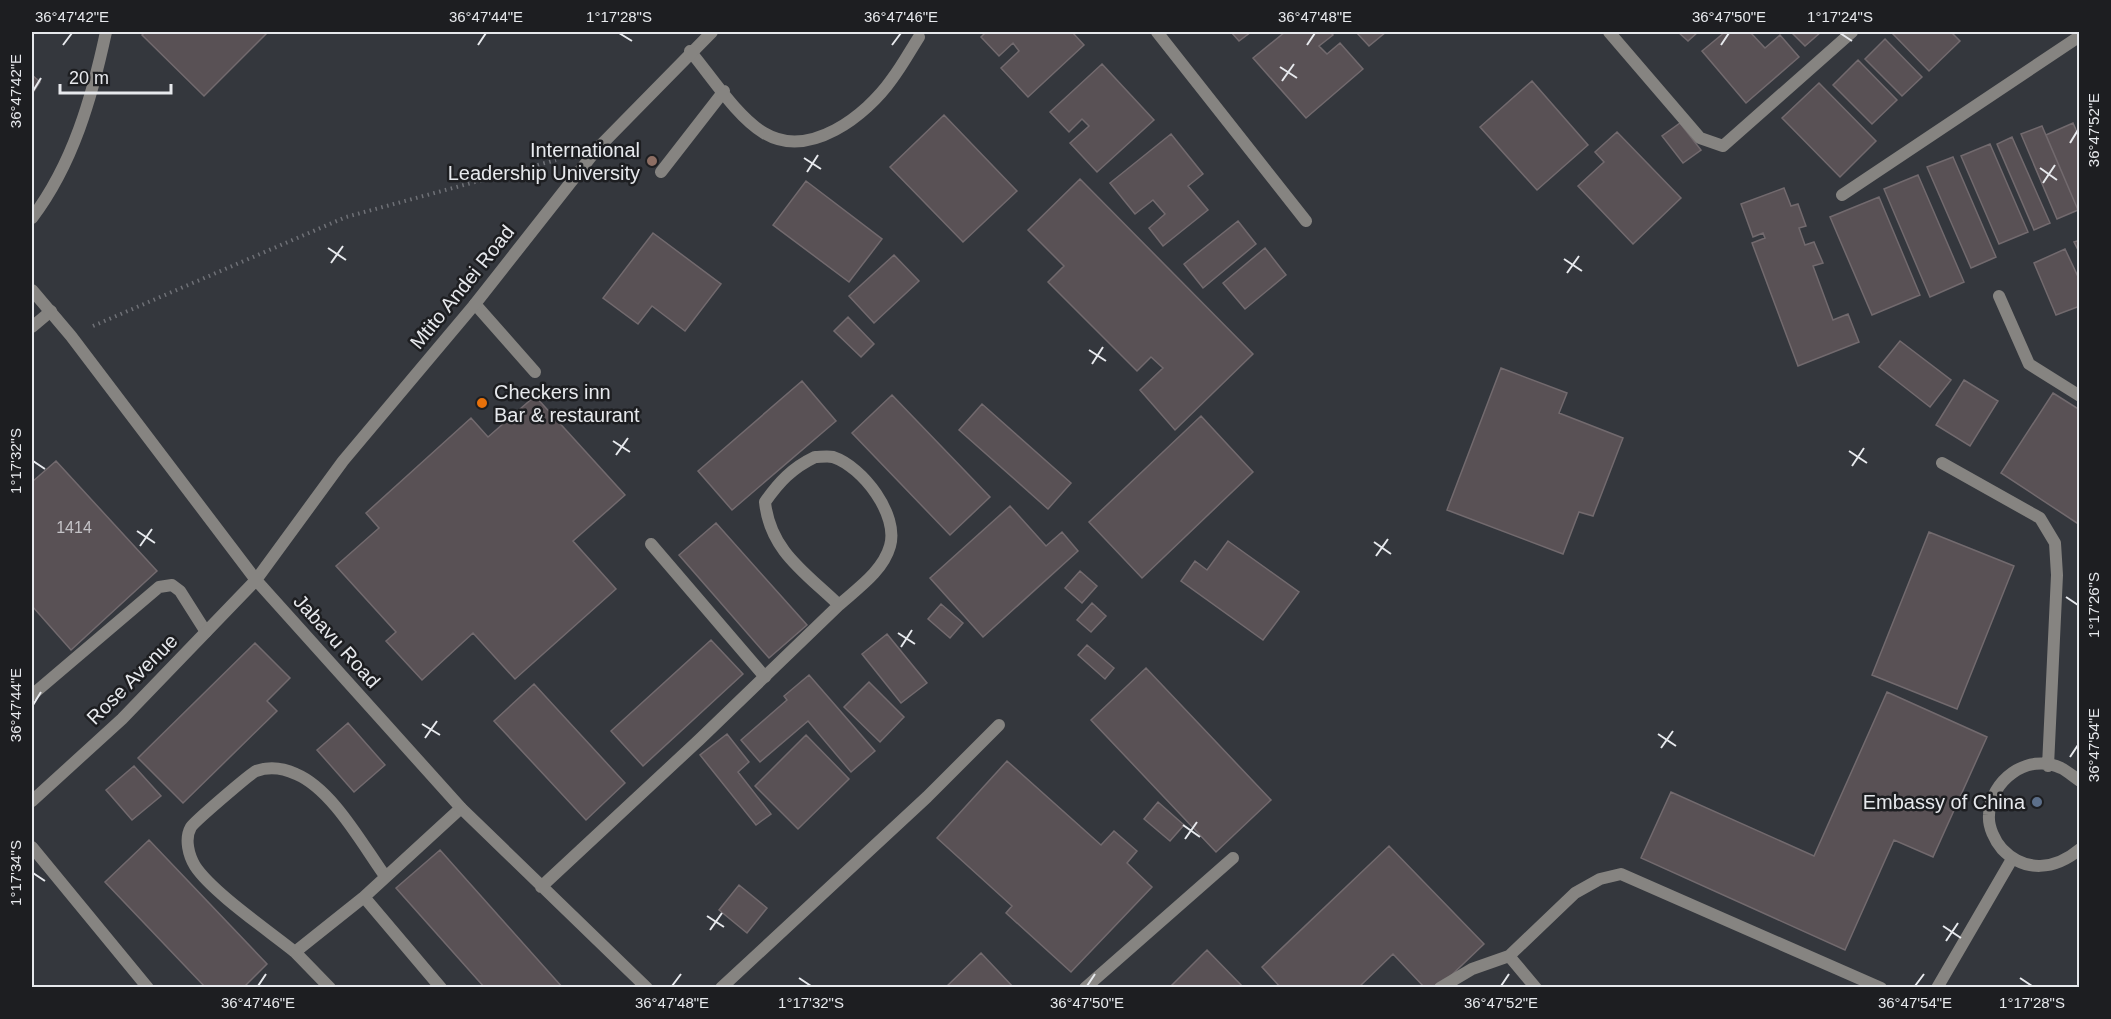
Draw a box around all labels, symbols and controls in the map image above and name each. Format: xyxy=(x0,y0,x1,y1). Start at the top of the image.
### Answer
text: 36°47'42"E xyxy=(35,8,109,25)
text: 36°47'44"E xyxy=(449,8,523,25)
text: 1°17'28"S xyxy=(586,8,652,25)
text: 36°47'46"E xyxy=(864,8,938,25)
text: 36°47'48"E xyxy=(1278,8,1352,25)
text: 36°47'50"E xyxy=(1692,8,1766,25)
text: 1°17'24"S xyxy=(1807,8,1873,25)
text: 36°47'42"E xyxy=(7,54,24,128)
scale bar xyxy=(60,57,171,95)
text: 20 m xyxy=(69,68,109,88)
text: 36°47'52"E xyxy=(2085,93,2102,167)
place label: International Leadership University xyxy=(448,139,640,184)
marker: International Leadership University xyxy=(645,154,659,168)
street label: Mtito Andei Road xyxy=(406,221,518,353)
place label: Checkers inn Bar & restaurant xyxy=(494,381,640,426)
marker: Checkers inn Bar & restaurant xyxy=(475,396,489,410)
text: 1°17'32"S xyxy=(7,428,24,494)
house number: 1414 xyxy=(56,519,92,536)
text: 1°17'26"S xyxy=(2085,572,2102,638)
street label: Jabavu Road xyxy=(289,590,385,692)
street label: Rose Avenue xyxy=(82,629,182,729)
text: 36°47'44"E xyxy=(7,668,24,742)
text: 36°47'54"E xyxy=(2085,708,2102,782)
place label: Embassy of China xyxy=(1863,791,2026,813)
marker: Embassy of China xyxy=(2030,795,2044,809)
text: 1°17'34"S xyxy=(7,840,24,906)
text: 36°47'46"E xyxy=(221,994,295,1011)
text: 36°47'48"E xyxy=(635,994,709,1011)
text: 1°17'32"S xyxy=(778,994,844,1011)
text: 36°47'50"E xyxy=(1050,994,1124,1011)
text: 36°47'52"E xyxy=(1464,994,1538,1011)
text: 36°47'54"E xyxy=(1878,994,1952,1011)
text: 1°17'28"S xyxy=(1999,994,2065,1011)

